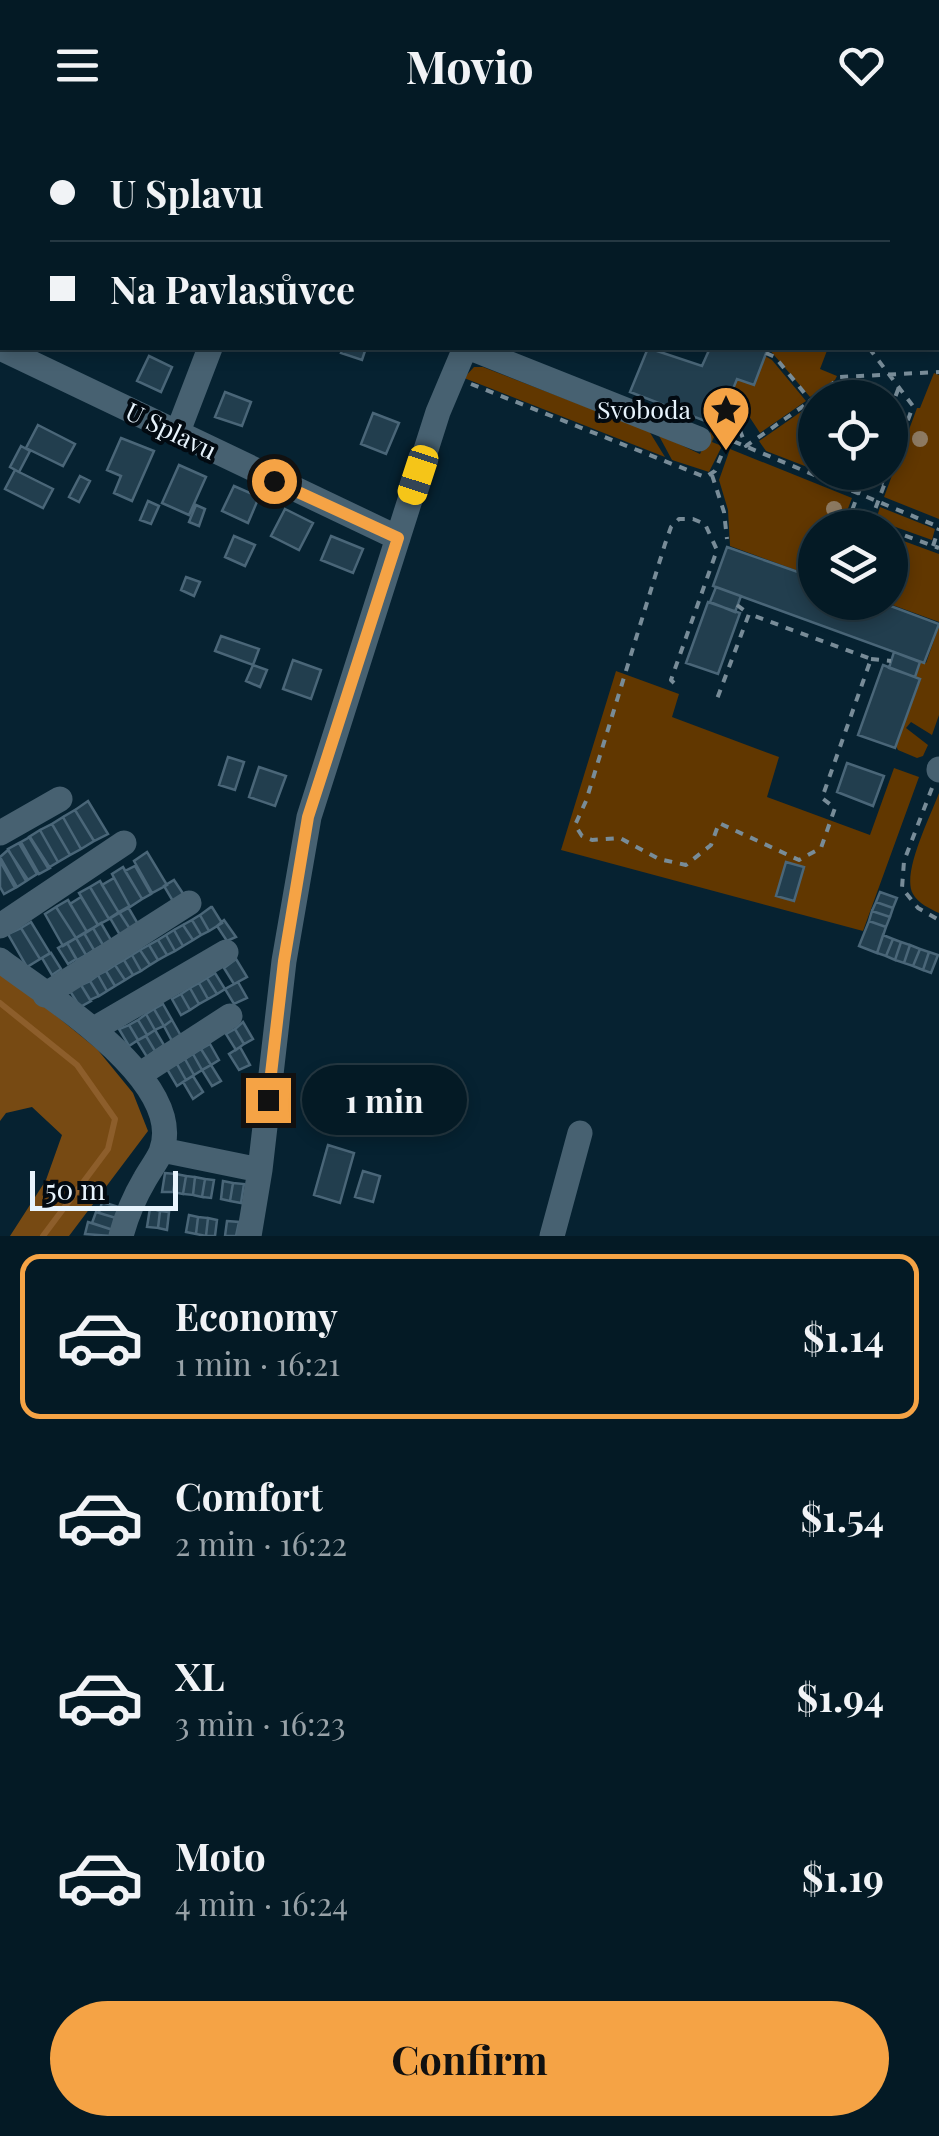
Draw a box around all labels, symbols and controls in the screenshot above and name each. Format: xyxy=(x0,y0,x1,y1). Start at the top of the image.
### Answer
text: Movio xyxy=(405,35,534,95)
icon: menu xyxy=(50,38,105,93)
icon: heart xyxy=(834,38,889,93)
text: U Splavu xyxy=(110,167,264,218)
text: Na Pavlasůvce xyxy=(110,263,355,314)
map controls xyxy=(798,380,908,620)
button: locate xyxy=(798,380,908,490)
place icon: Svoboda xyxy=(700,384,752,452)
place label: Svoboda xyxy=(597,392,692,425)
street label: U Splavu xyxy=(121,393,223,466)
car xyxy=(394,442,442,508)
route start xyxy=(252,459,297,504)
button: layers xyxy=(798,510,908,620)
callout: 1 min xyxy=(303,1065,468,1135)
route end xyxy=(246,1078,291,1123)
text: 1 min xyxy=(345,1078,424,1121)
scale bar xyxy=(30,1166,178,1210)
text: 50 m xyxy=(45,1170,105,1207)
text: Economy xyxy=(175,1290,338,1341)
icon: car xyxy=(55,1292,145,1382)
text: $1.14 xyxy=(803,1311,884,1362)
text: 1 min · 16:21 xyxy=(175,1341,340,1384)
text: Comfort xyxy=(175,1470,323,1521)
icon: car xyxy=(55,1472,145,1562)
text: $1.54 xyxy=(800,1491,884,1542)
text: 2 min · 16:22 xyxy=(175,1521,347,1564)
text: XL xyxy=(175,1650,224,1701)
icon: car xyxy=(55,1652,145,1742)
text: $1.94 xyxy=(797,1671,884,1722)
text: 3 min · 16:23 xyxy=(175,1701,345,1744)
text: Moto xyxy=(175,1830,266,1881)
icon: car xyxy=(55,1832,145,1922)
text: $1.19 xyxy=(802,1851,884,1902)
text: 4 min · 16:24 xyxy=(175,1881,348,1924)
button: Confirm xyxy=(50,2001,889,2116)

